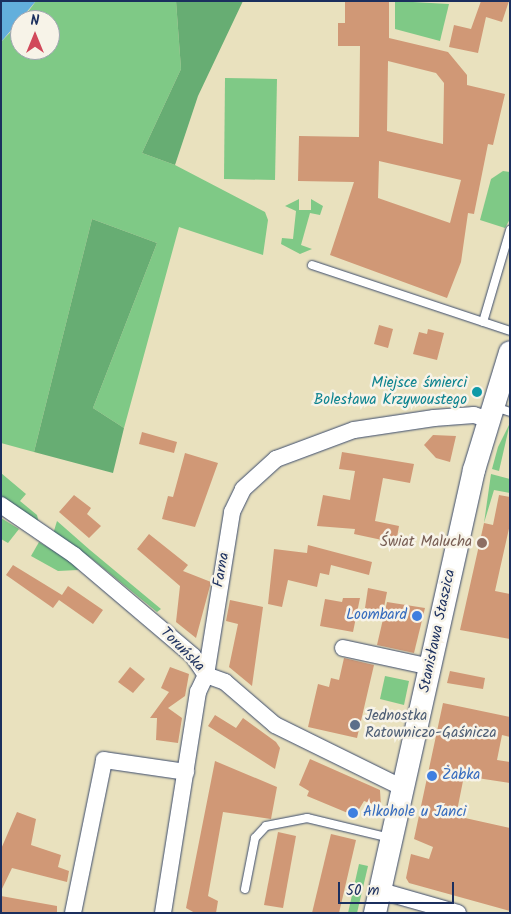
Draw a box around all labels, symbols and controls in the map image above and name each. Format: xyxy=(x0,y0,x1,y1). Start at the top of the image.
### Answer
north arrow xyxy=(10,10,60,60)
text: N xyxy=(31,10,39,32)
place label: Miejsce śmierci Bolesława Krzywoustego xyxy=(314,374,467,409)
marker: Miejsce śmierci Bolesława Krzywoustego xyxy=(471,386,483,398)
place label: Świat Malucha xyxy=(380,534,472,552)
marker: Świat Malucha xyxy=(476,537,488,549)
street label: Farna xyxy=(210,551,234,589)
street label: Stanisława Staszica xyxy=(416,568,460,694)
place label: Loombard xyxy=(346,607,407,625)
marker: Loombard xyxy=(411,610,423,622)
street label: Toruńska xyxy=(156,624,208,676)
place label: Jednostka Ratowniczo-Gaśnicza xyxy=(365,707,496,742)
marker: Jednostka Ratowniczo-Gaśnicza xyxy=(349,719,361,731)
place label: Żabka xyxy=(442,767,480,785)
marker: Żabka xyxy=(426,770,438,782)
place label: Alkohole u Janci xyxy=(363,804,466,822)
marker: Alkohole u Janci xyxy=(347,807,359,819)
scale bar xyxy=(341,872,457,904)
text: 50 m xyxy=(346,879,380,903)

